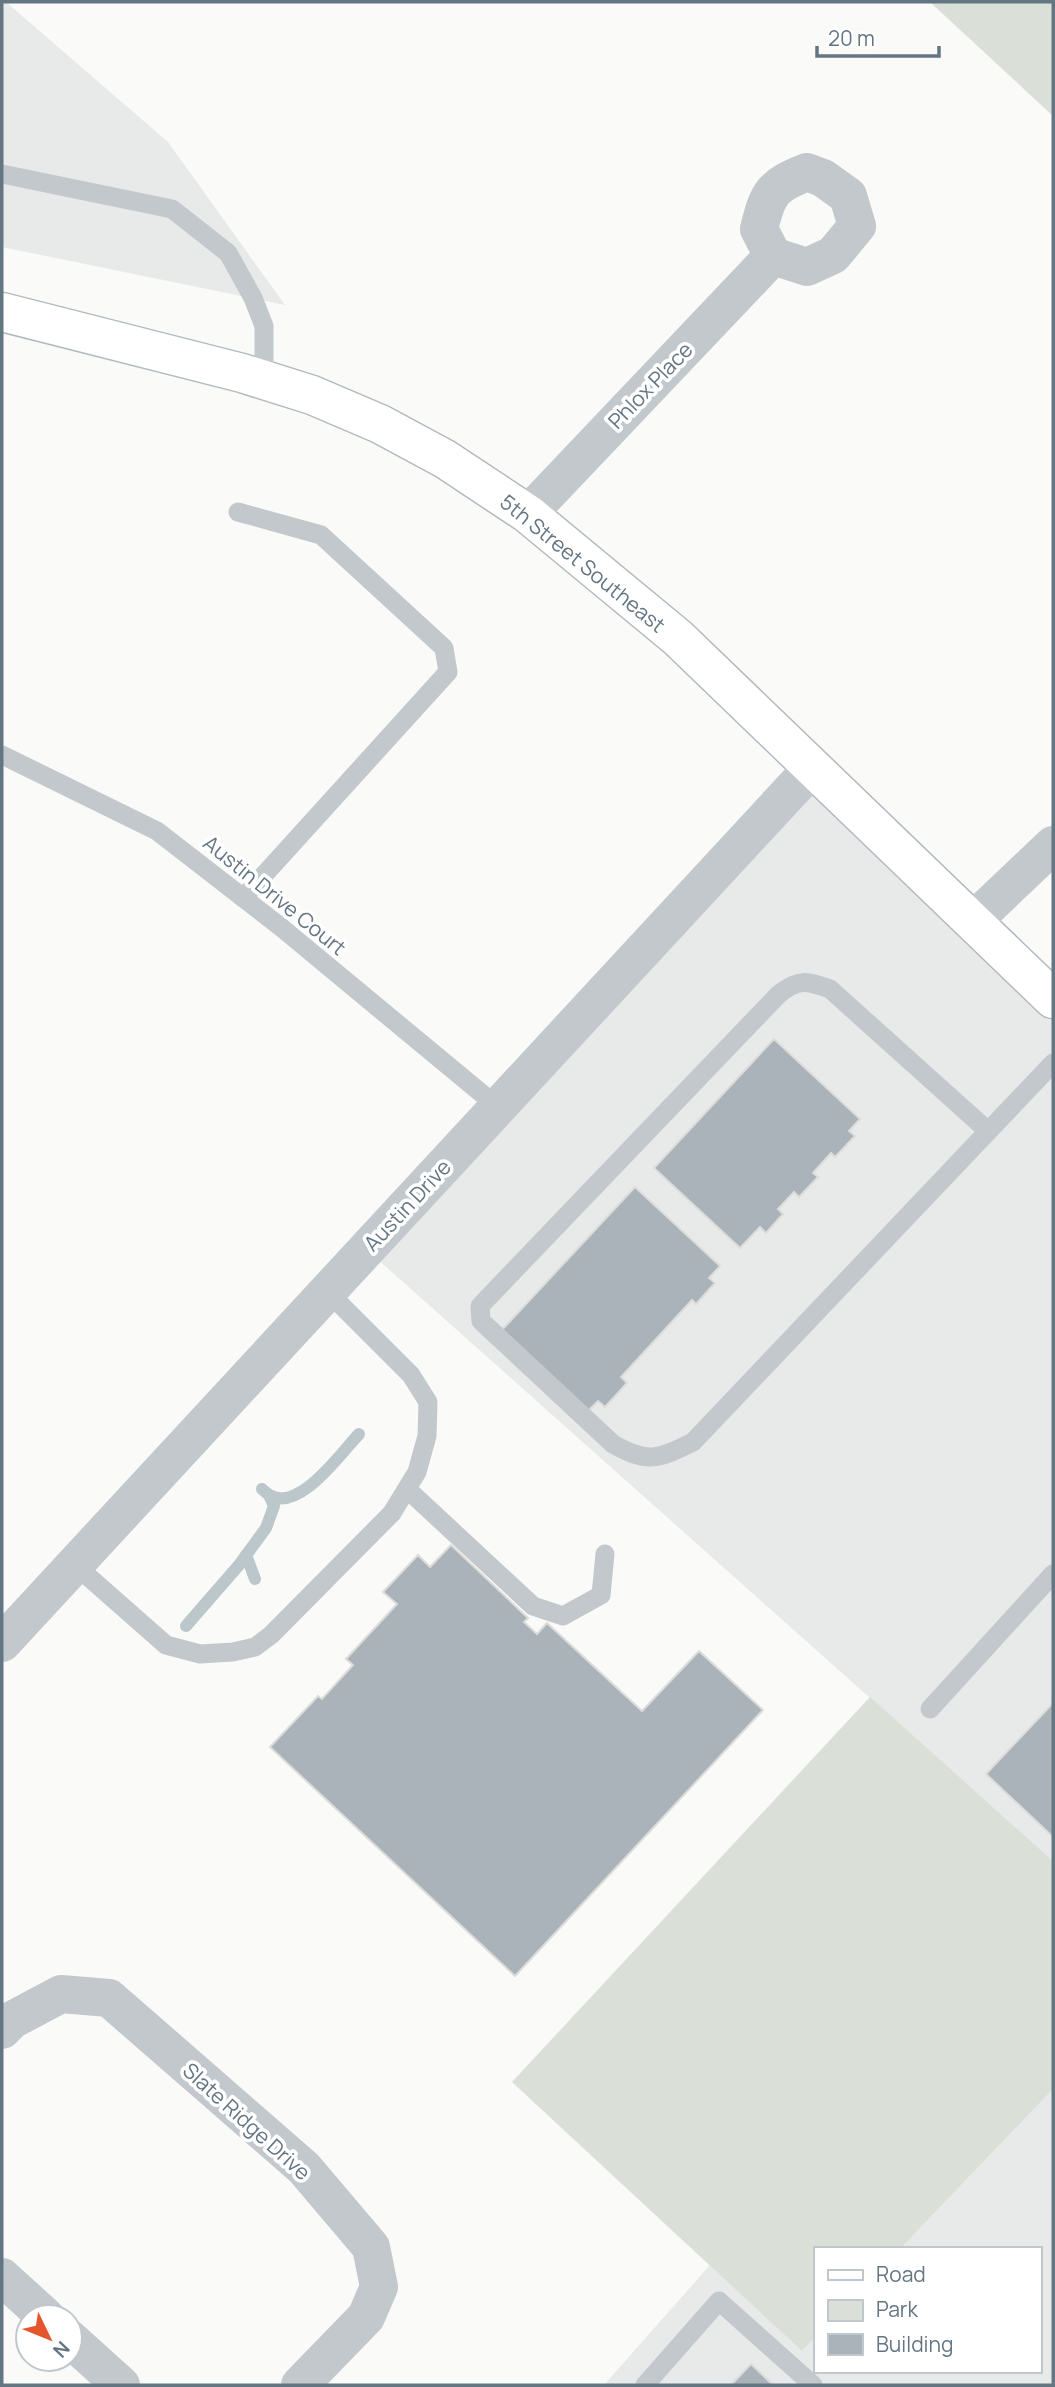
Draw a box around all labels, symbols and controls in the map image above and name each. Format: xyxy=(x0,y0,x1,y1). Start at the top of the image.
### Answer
scale bar xyxy=(817,14,940,58)
text: 20 m xyxy=(828,24,875,52)
street label: Phlox Place xyxy=(602,336,698,434)
street label: 5th Street Southeast xyxy=(495,488,671,638)
street label: Austin Drive Court xyxy=(198,829,352,961)
street label: Austin Drive xyxy=(357,1153,457,1257)
street label: Slate Ridge Drive xyxy=(177,2056,317,2186)
legend xyxy=(814,2247,1041,2373)
text: Road xyxy=(876,2260,926,2288)
text: Park xyxy=(876,2295,918,2323)
north arrow xyxy=(14,2303,84,2373)
text: Building xyxy=(876,2330,953,2358)
text: N xyxy=(47,2336,76,2363)

